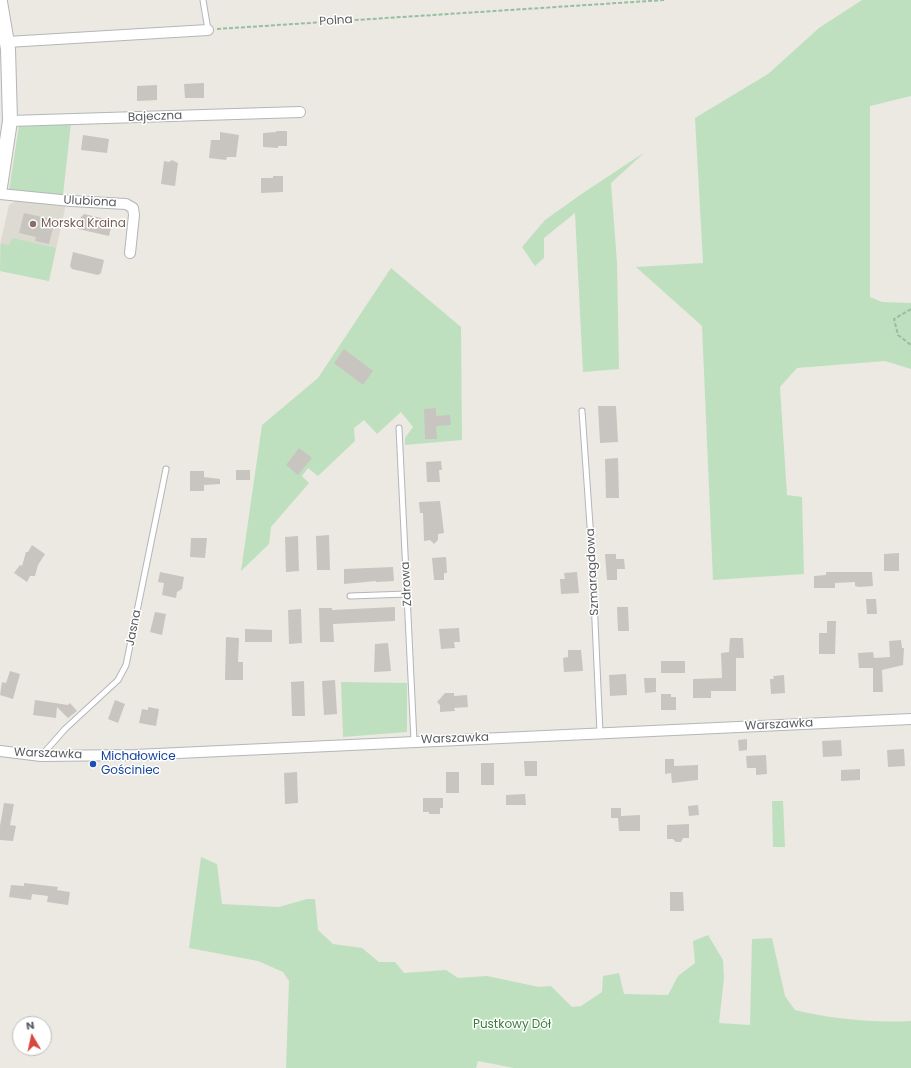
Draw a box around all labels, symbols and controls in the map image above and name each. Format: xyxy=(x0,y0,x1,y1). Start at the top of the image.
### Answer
street label: Polna xyxy=(319,13,353,29)
street label: Bajeczna xyxy=(128,109,182,125)
street label: Ulubiona xyxy=(63,193,117,211)
place label: Morska Kraina xyxy=(41,217,126,231)
marker: Morska Kraina xyxy=(28,219,38,229)
street label: Szmaragdowa xyxy=(584,528,602,616)
street label: Zdrowa xyxy=(399,561,415,607)
street label: Jasna xyxy=(123,609,145,647)
street label: Warszawka xyxy=(745,716,813,734)
street label: Warszawka xyxy=(421,731,489,747)
street label: Warszawka xyxy=(14,746,82,762)
place label: Michałowice Gościniec xyxy=(101,750,176,778)
marker: Michałowice Gościniec xyxy=(88,759,98,769)
north arrow xyxy=(12,1016,52,1056)
text: N xyxy=(25,1017,36,1034)
park label: Pustkowy Dół xyxy=(473,1018,551,1032)

